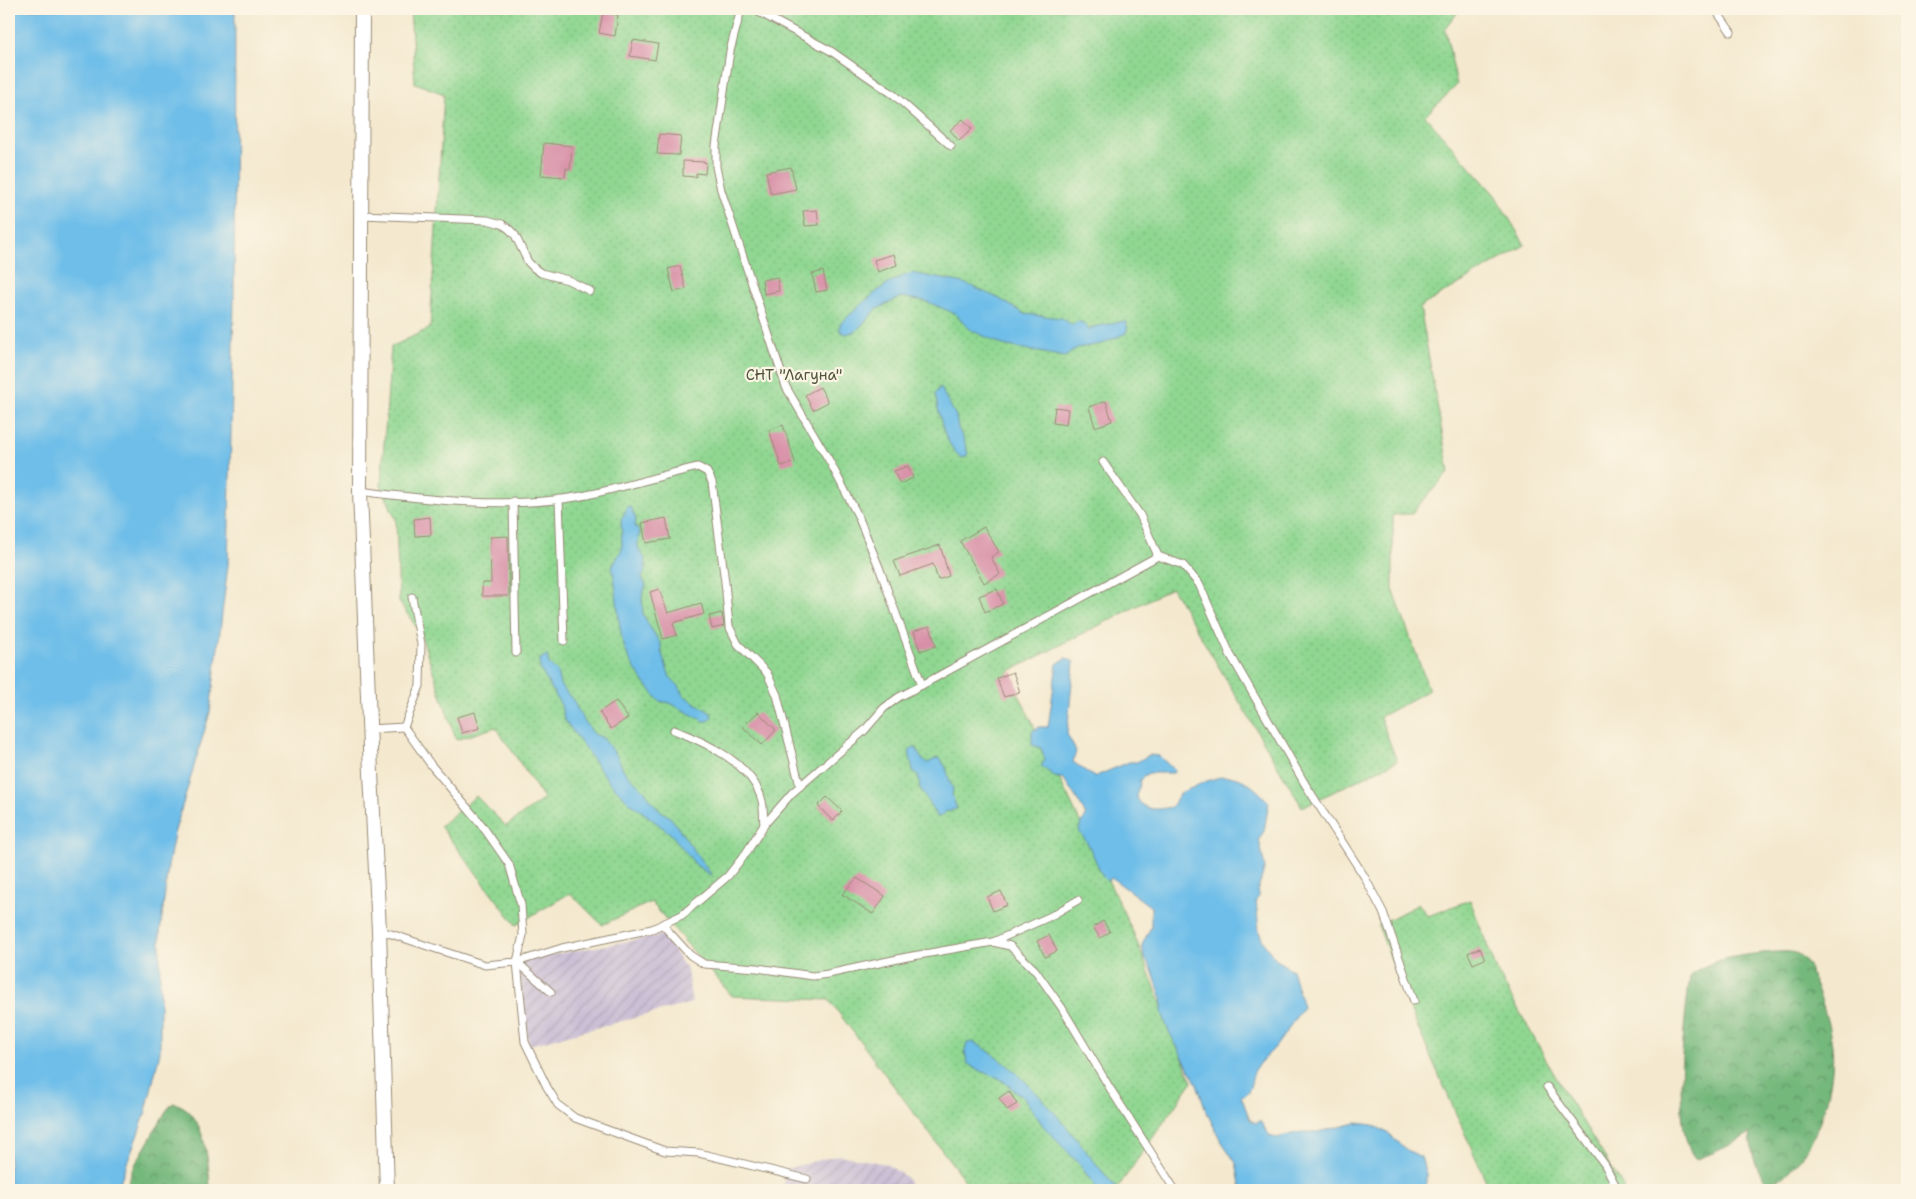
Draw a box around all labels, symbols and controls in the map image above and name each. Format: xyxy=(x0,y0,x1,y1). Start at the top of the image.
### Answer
park label: СНТ "Лагуна" xyxy=(746,365,842,385)

